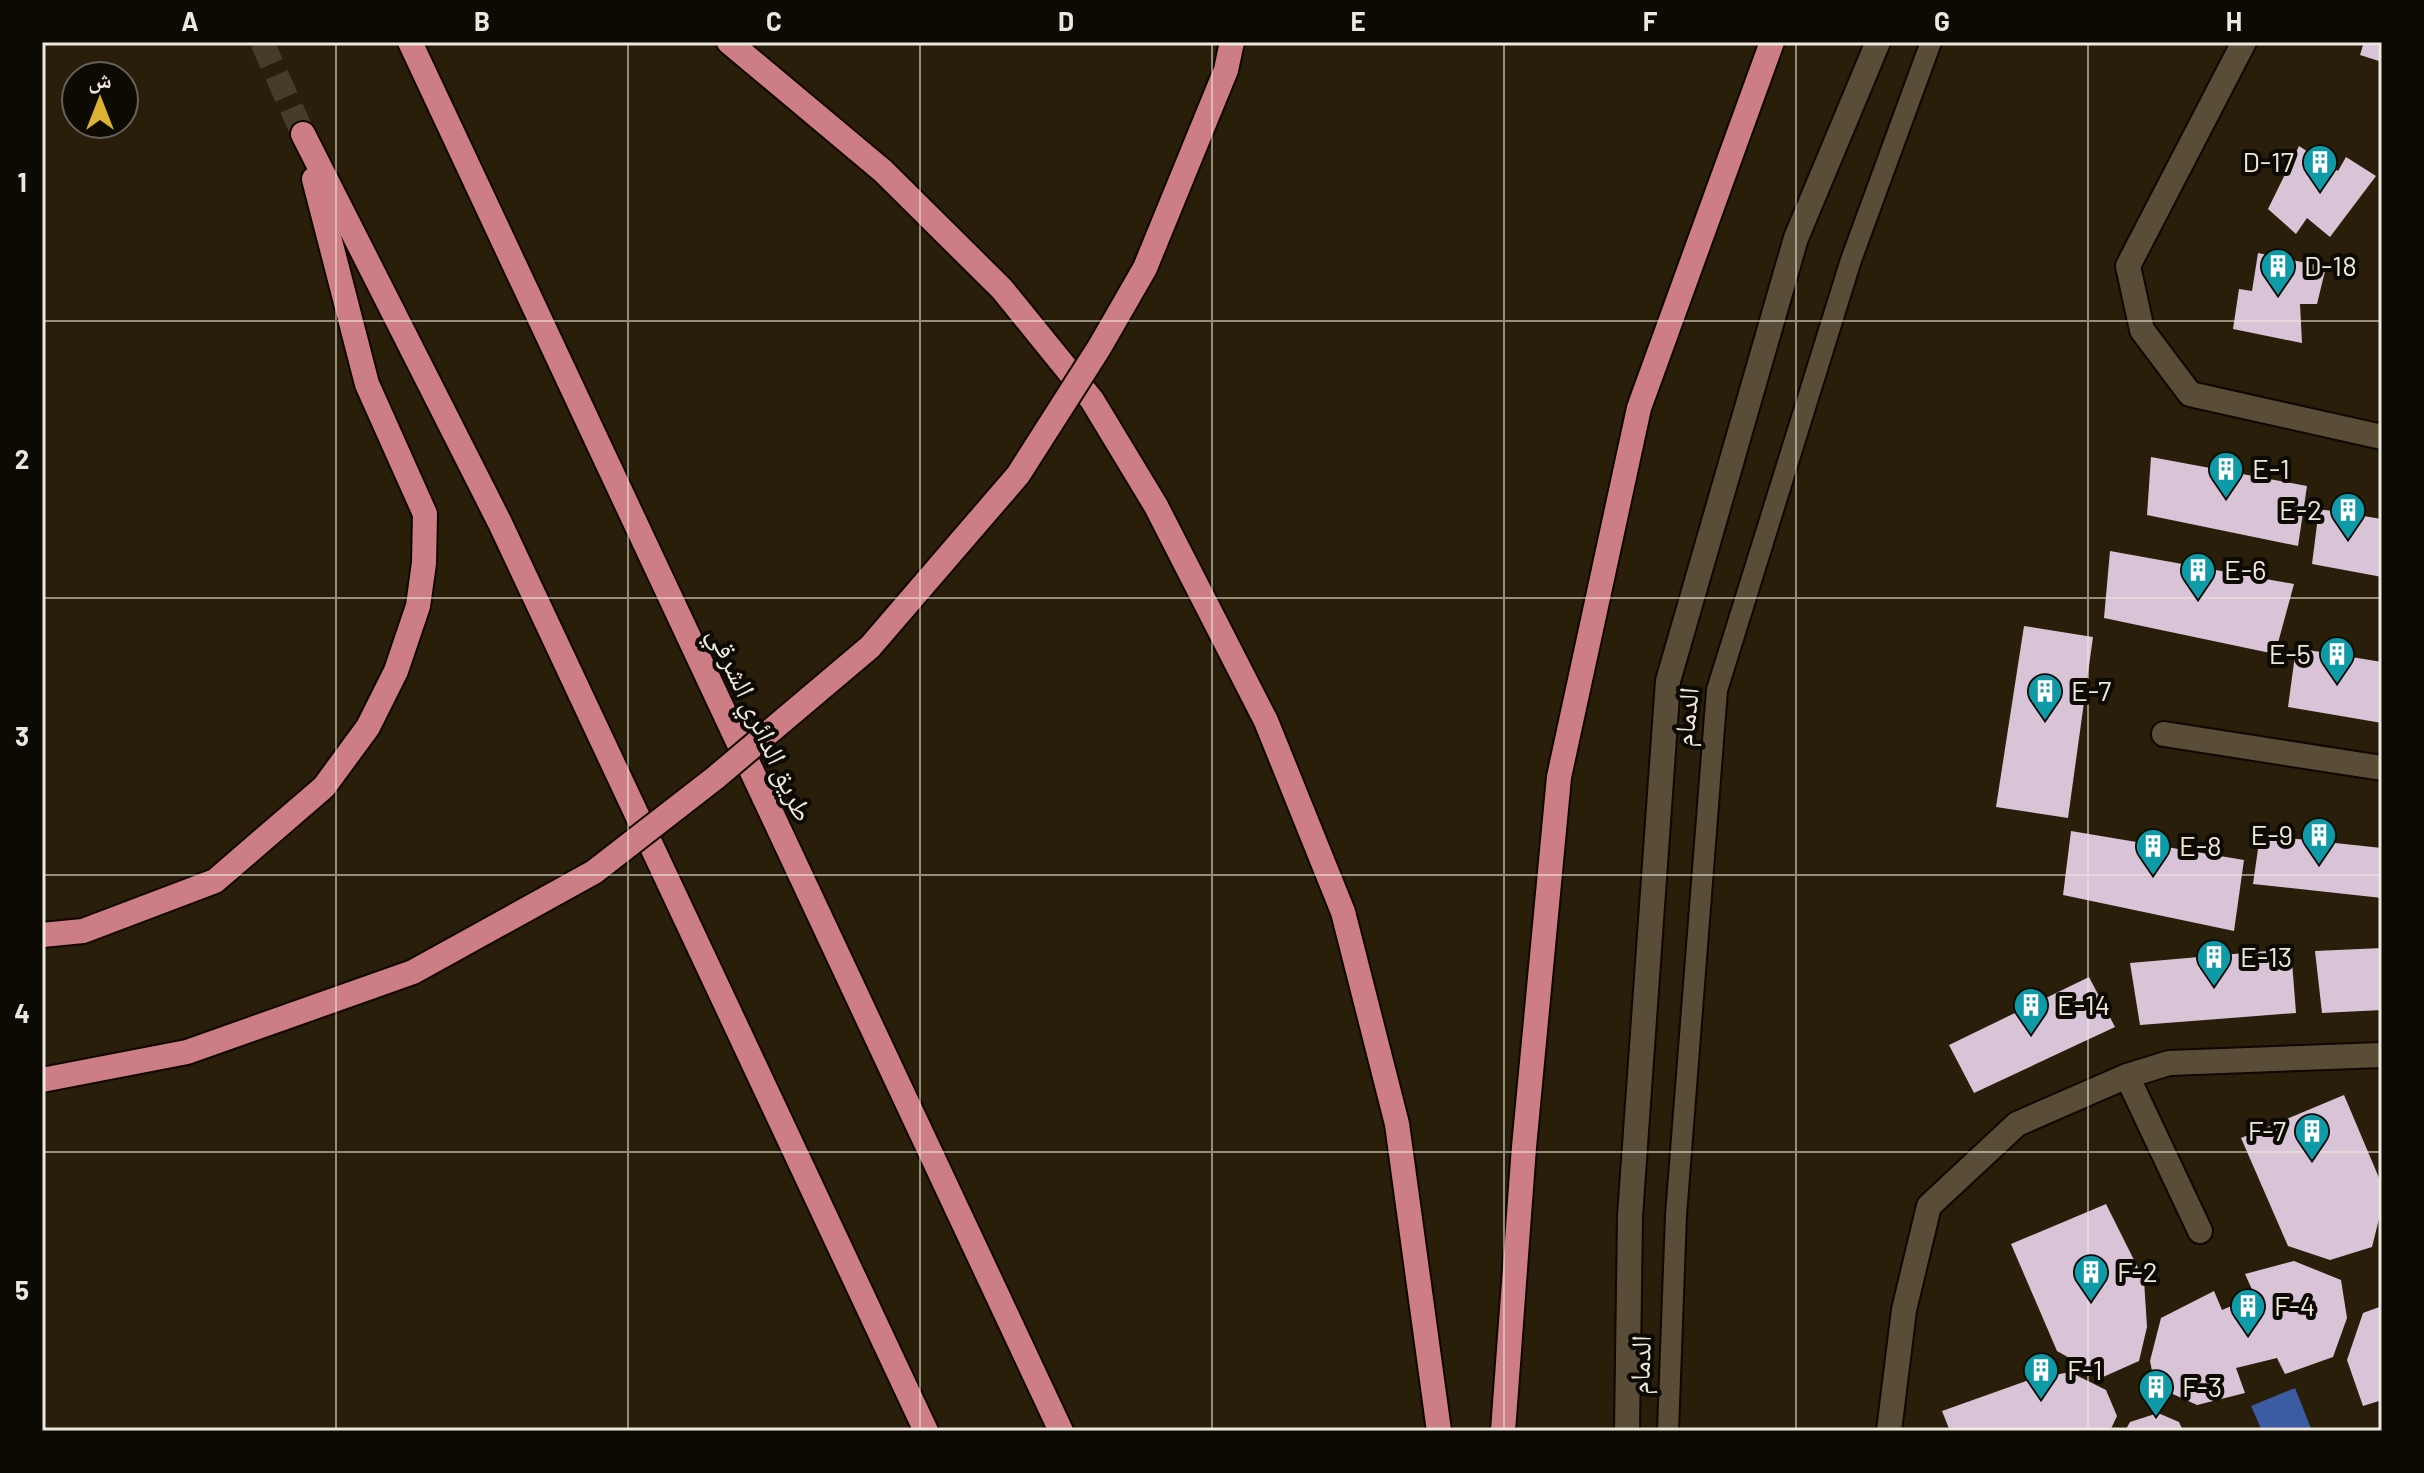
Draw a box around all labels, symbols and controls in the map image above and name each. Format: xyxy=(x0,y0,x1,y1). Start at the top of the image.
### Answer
text: A xyxy=(181,5,199,36)
text: B xyxy=(474,5,490,36)
text: C xyxy=(766,5,782,36)
text: D xyxy=(1058,5,1074,36)
text: E xyxy=(1350,5,1366,36)
text: F xyxy=(1643,5,1658,36)
text: G xyxy=(1934,5,1950,36)
text: H xyxy=(2226,5,2242,36)
north arrow xyxy=(60,60,140,140)
text: ش xyxy=(88,66,112,94)
building icon: D-17 xyxy=(2301,143,2339,193)
place label: D-17 xyxy=(2243,144,2294,178)
text: 1 xyxy=(17,166,27,197)
building icon: D-18 xyxy=(2259,247,2297,297)
place label: D-18 xyxy=(2304,248,2357,282)
text: 2 xyxy=(15,443,29,474)
building icon: E-1 xyxy=(2207,450,2245,500)
place label: E-1 xyxy=(2252,451,2290,485)
building icon: E-2 xyxy=(2329,491,2367,541)
place label: E-2 xyxy=(2279,492,2322,526)
building icon: E-6 xyxy=(2179,551,2217,601)
place label: E-6 xyxy=(2224,552,2266,586)
street label: طريق الدائري الشرقي xyxy=(695,621,822,829)
building icon: E-5 xyxy=(2318,635,2356,685)
place label: E-5 xyxy=(2269,636,2311,670)
building icon: E-7 xyxy=(2026,672,2064,722)
place label: E-7 xyxy=(2071,673,2111,707)
street label: الدمام xyxy=(1665,686,1708,749)
text: 3 xyxy=(15,720,29,751)
building icon: E-9 xyxy=(2300,816,2338,866)
place label: E-9 xyxy=(2250,817,2293,851)
building icon: E-8 xyxy=(2134,827,2172,877)
place label: E-8 xyxy=(2179,828,2222,862)
building icon: E-13 xyxy=(2195,938,2233,988)
place label: E-13 xyxy=(2240,939,2292,973)
building icon: E-14 xyxy=(2012,986,2050,1036)
place label: E-14 xyxy=(2057,987,2110,1021)
text: 4 xyxy=(14,997,30,1028)
building icon: F-7 xyxy=(2293,1112,2331,1162)
place label: F-7 xyxy=(2248,1113,2286,1147)
building icon: F-2 xyxy=(2072,1253,2110,1303)
place label: F-2 xyxy=(2117,1254,2158,1288)
text: 5 xyxy=(15,1274,29,1305)
building icon: F-4 xyxy=(2229,1287,2267,1337)
place label: F-4 xyxy=(2274,1288,2315,1322)
street label: الدمام xyxy=(1621,1335,1660,1395)
building icon: F-1 xyxy=(2022,1351,2060,1401)
place label: F-1 xyxy=(2067,1352,2103,1386)
building icon: F-3 xyxy=(2137,1368,2175,1418)
place label: F-3 xyxy=(2182,1369,2222,1403)

